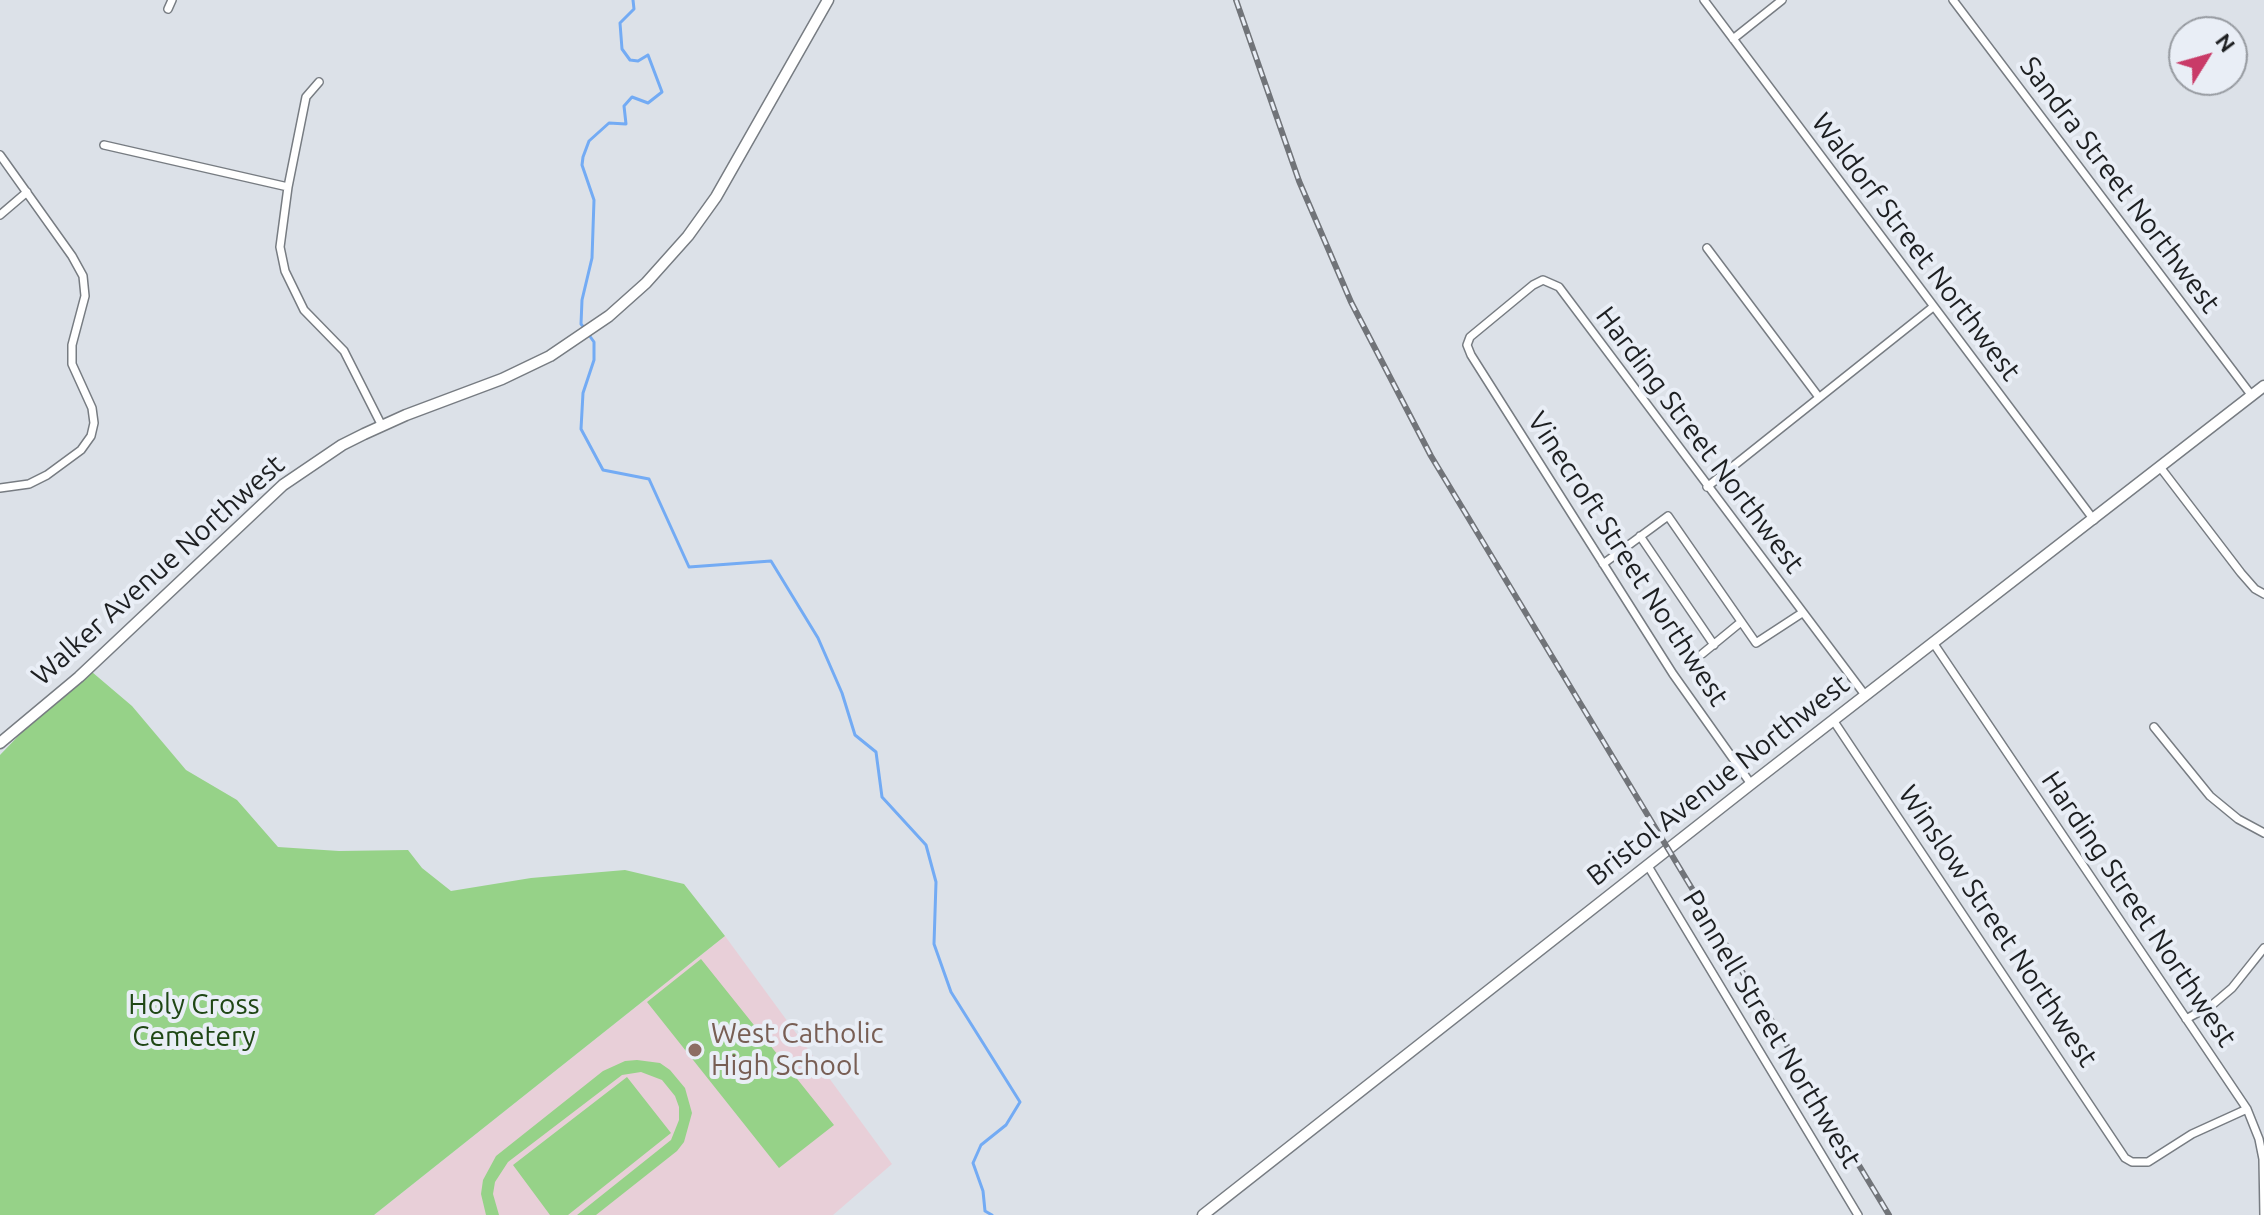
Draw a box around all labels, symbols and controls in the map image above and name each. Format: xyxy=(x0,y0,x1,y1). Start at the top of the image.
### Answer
north arrow xyxy=(2168,16,2248,96)
text: N xyxy=(2211,28,2241,57)
street label: Sandra Street Northwest xyxy=(2013,50,2227,320)
street label: Waldorf Street Northwest xyxy=(1804,107,2028,387)
street label: Harding Street Northwest xyxy=(1589,300,1811,580)
street label: Vinecroft Street Northwest xyxy=(1520,406,1736,712)
street label: Walker Avenue Northwest xyxy=(25,448,291,692)
street label: Bristol Avenue Northwest xyxy=(1580,667,1856,893)
street label: Harding Street Northwest xyxy=(2034,765,2244,1053)
street label: Winslow Street Northwest xyxy=(1891,779,2105,1073)
street label: Pannell Street Northwest xyxy=(1676,884,1868,1174)
park label: Holy Cross Cemetery xyxy=(128,988,260,1054)
place label: West Catholic High School xyxy=(711,1017,884,1083)
marker: West Catholic High School xyxy=(686,1041,704,1059)

